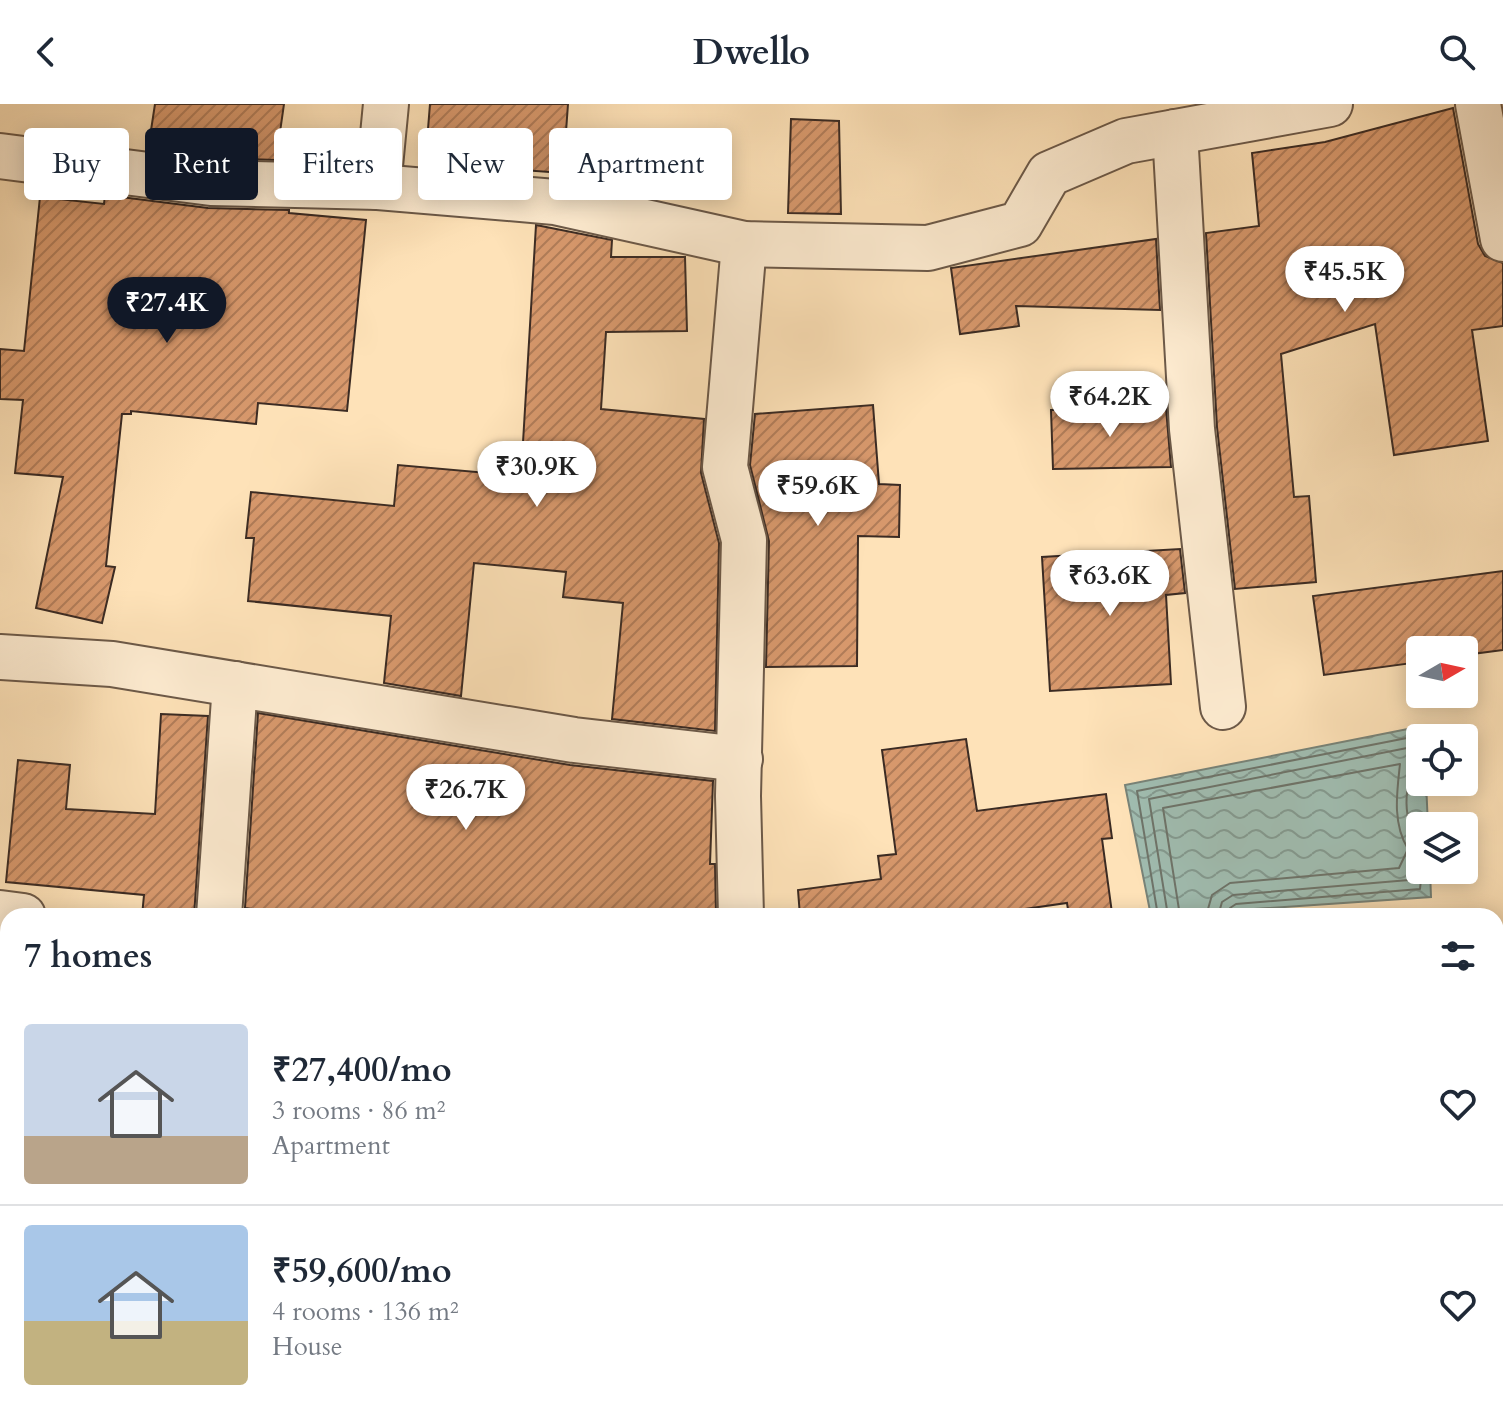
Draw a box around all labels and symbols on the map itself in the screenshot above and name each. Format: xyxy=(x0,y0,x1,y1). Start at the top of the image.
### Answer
pin: ₹45.5K xyxy=(1280,246,1410,314)
pin: ₹27.4K xyxy=(102,277,232,345)
pin: ₹64.2K xyxy=(1045,371,1175,439)
pin: ₹30.9K xyxy=(472,441,602,509)
pin: ₹59.6K xyxy=(753,460,883,528)
pin: ₹63.6K xyxy=(1045,550,1175,618)
north arrow xyxy=(1406,636,1478,708)
pin: ₹26.7K xyxy=(401,764,531,832)

